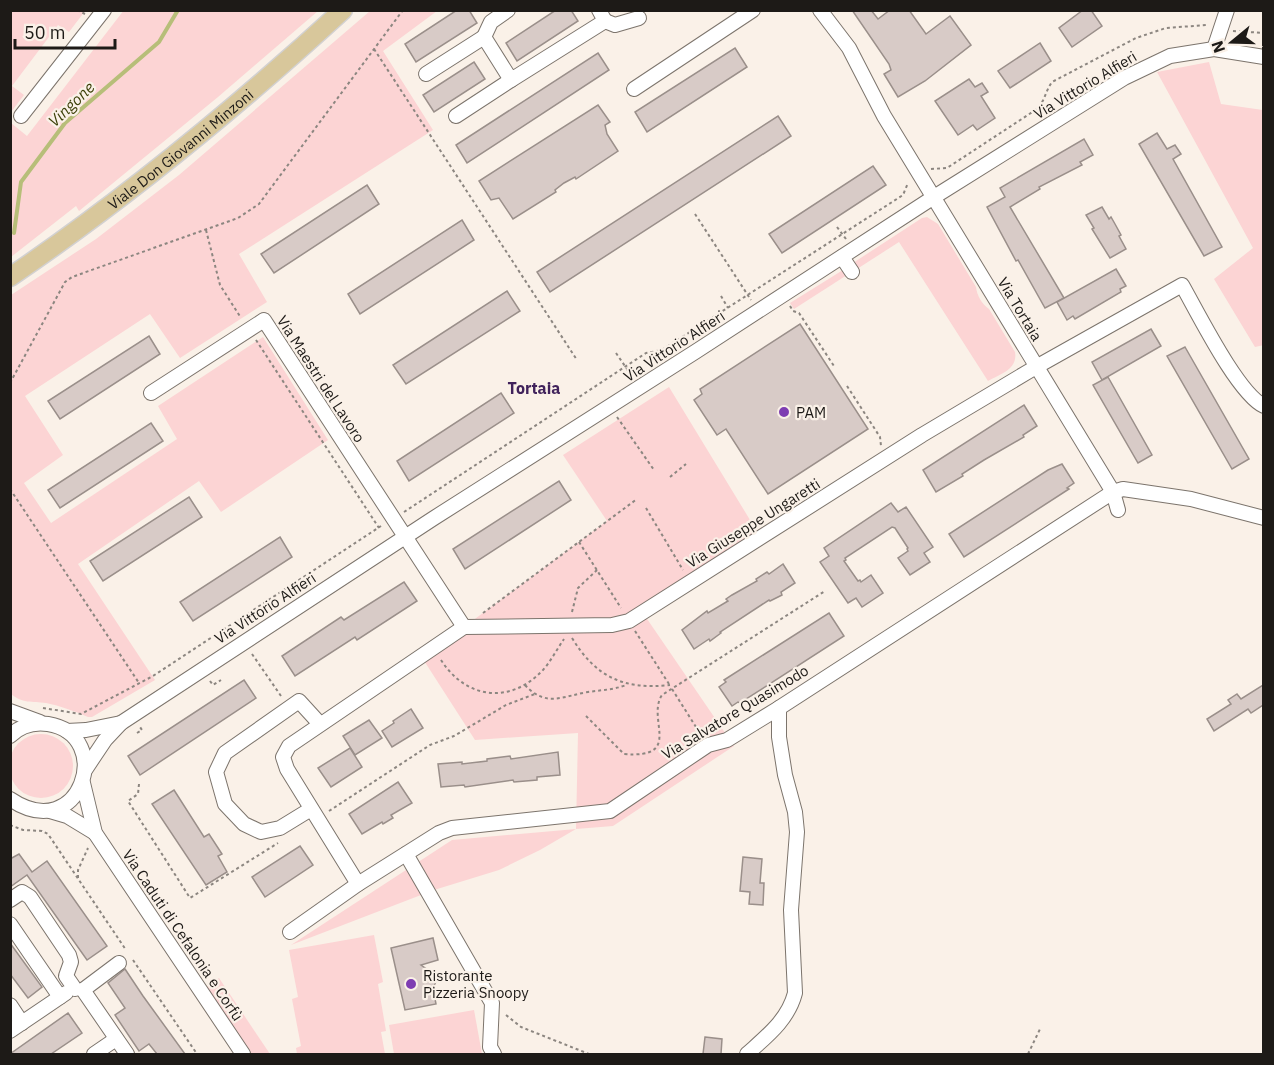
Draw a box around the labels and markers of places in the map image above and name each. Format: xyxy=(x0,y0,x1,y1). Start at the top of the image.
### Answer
place label: PAM xyxy=(796,403,826,422)
marker: PAM xyxy=(777,405,791,419)
place label: Ristorante Pizzeria Snoopy xyxy=(423,966,529,1002)
marker: Ristorante Pizzeria Snoopy xyxy=(404,977,418,991)

